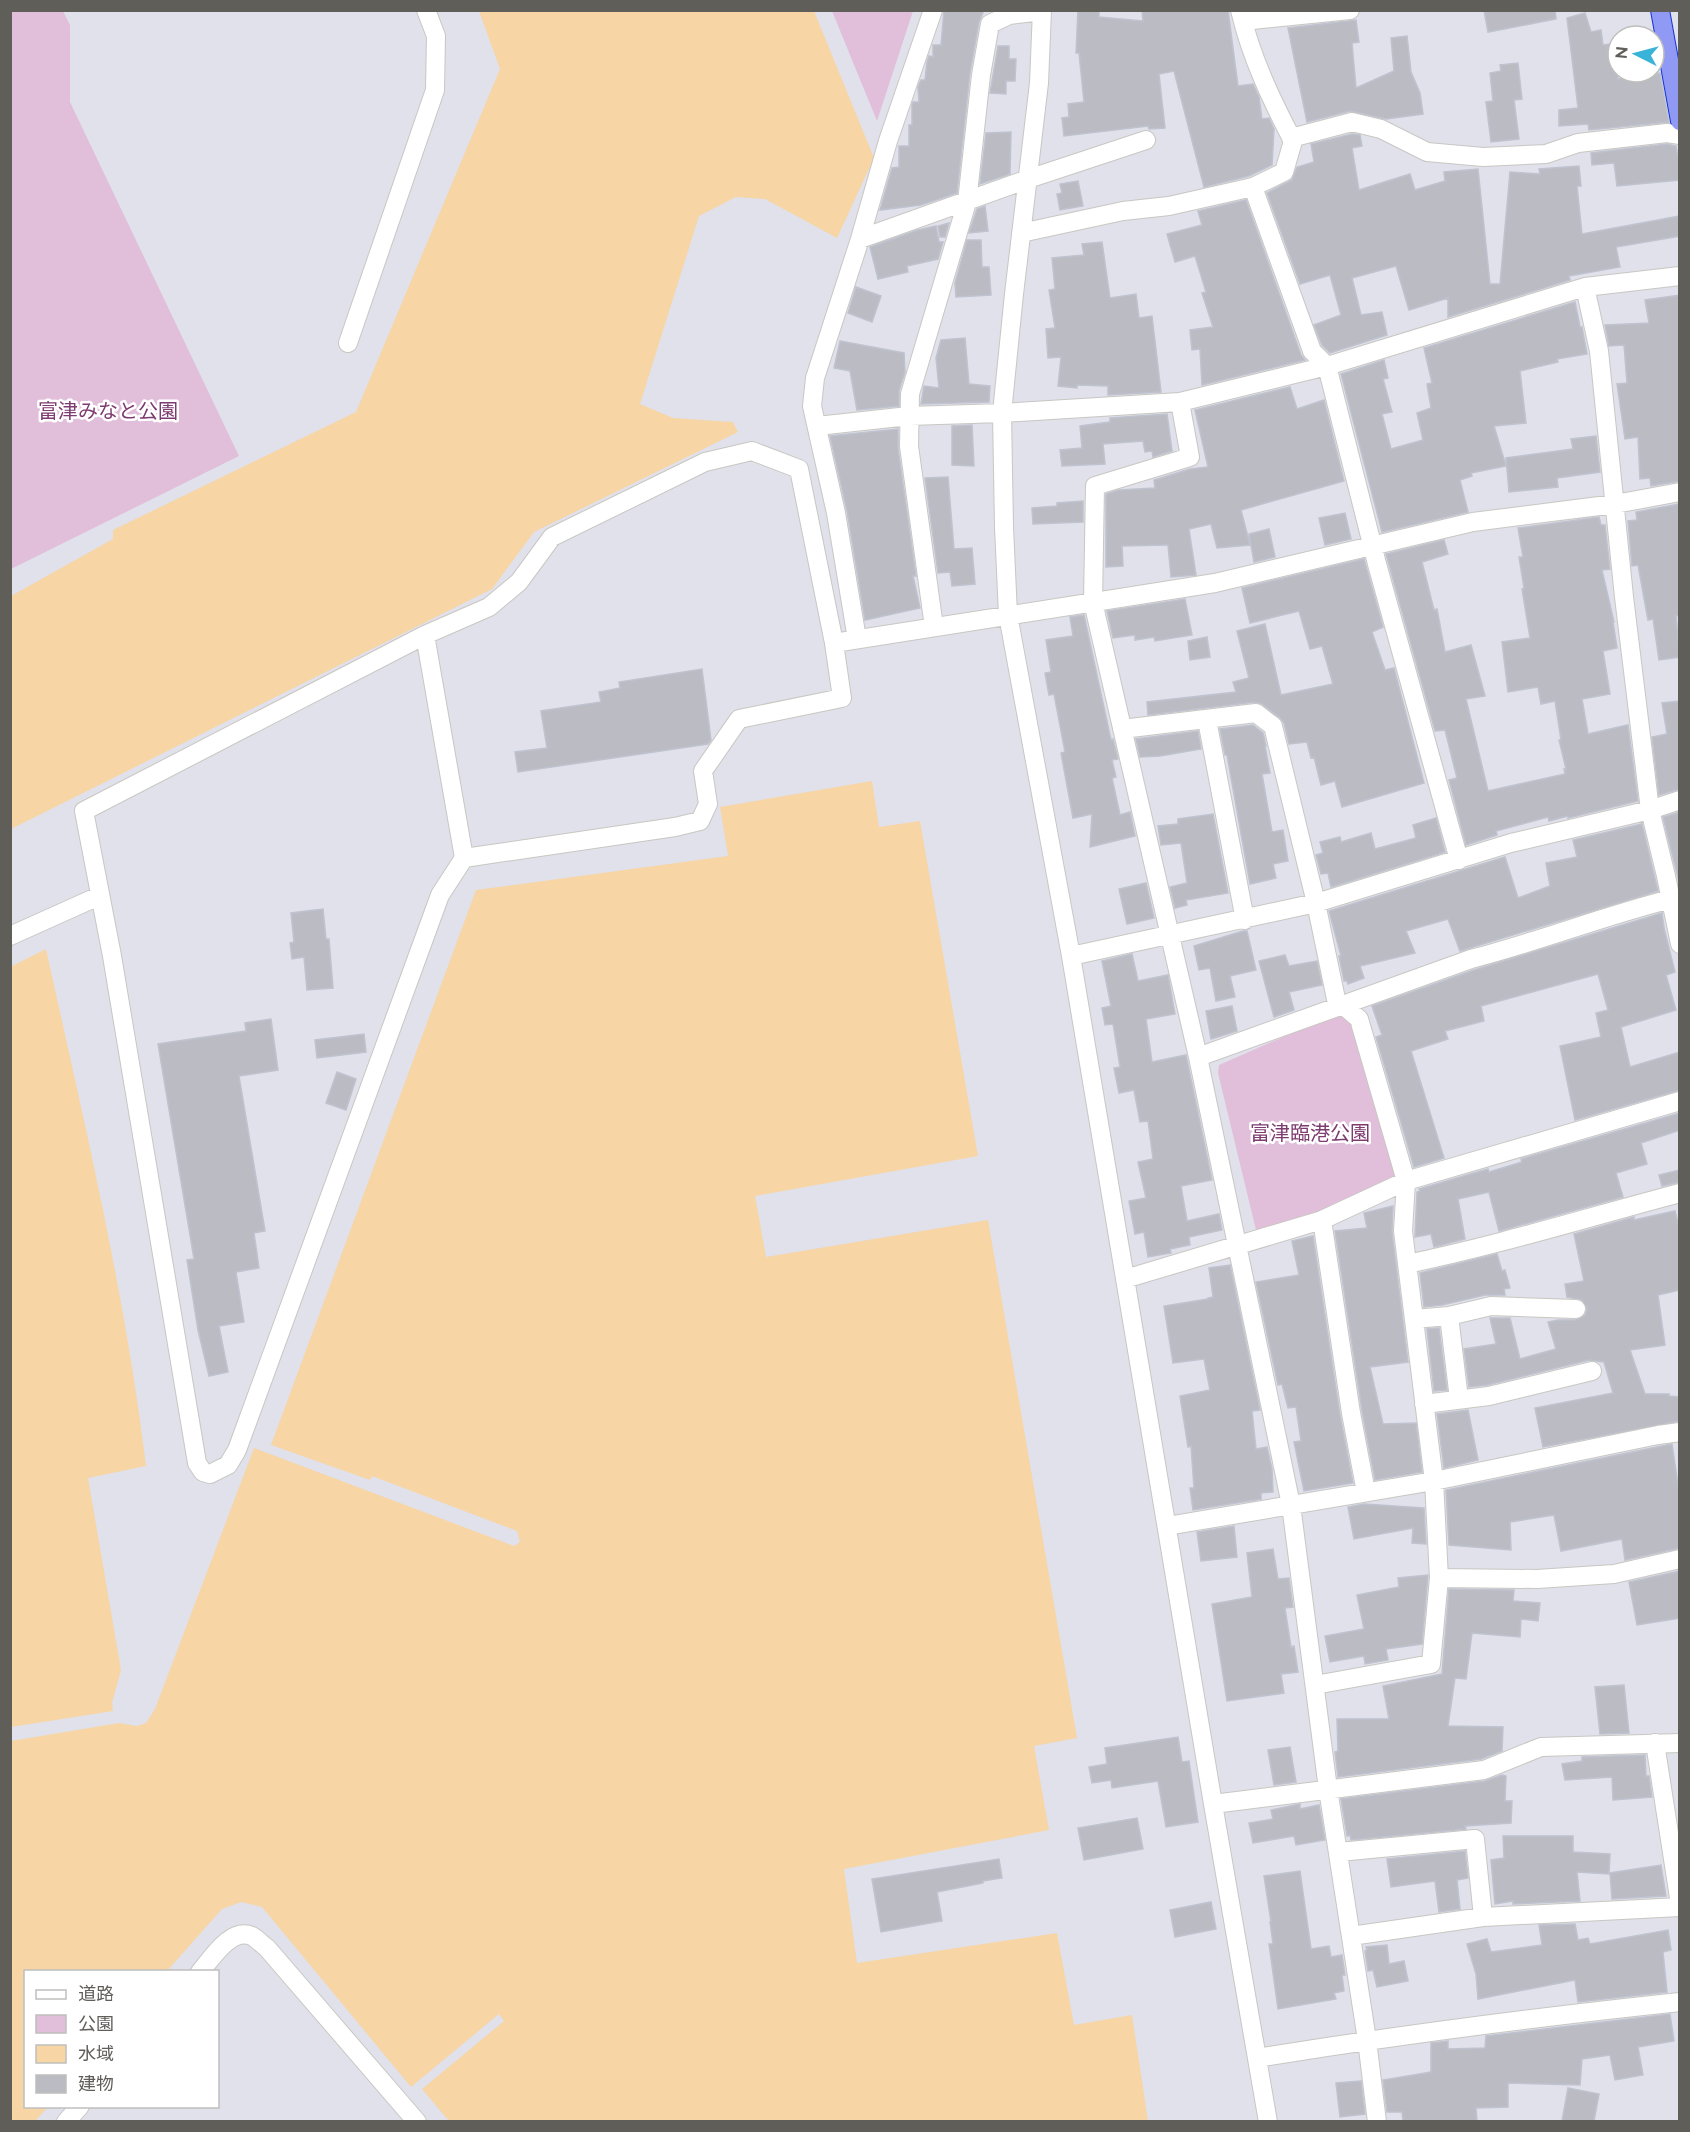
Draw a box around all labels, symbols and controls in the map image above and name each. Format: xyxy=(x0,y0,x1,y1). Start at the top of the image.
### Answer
north arrow xyxy=(1606,24,1666,84)
text: N xyxy=(1611,45,1632,60)
park label: 富津みなと公園 xyxy=(38,399,178,423)
park label: 富津臨港公園 xyxy=(1250,1121,1370,1145)
legend xyxy=(24,1970,219,2108)
text: 道路 xyxy=(78,1983,114,2004)
text: 公園 xyxy=(78,2013,114,2034)
text: 水域 xyxy=(78,2043,114,2064)
text: 建物 xyxy=(78,2073,114,2094)

